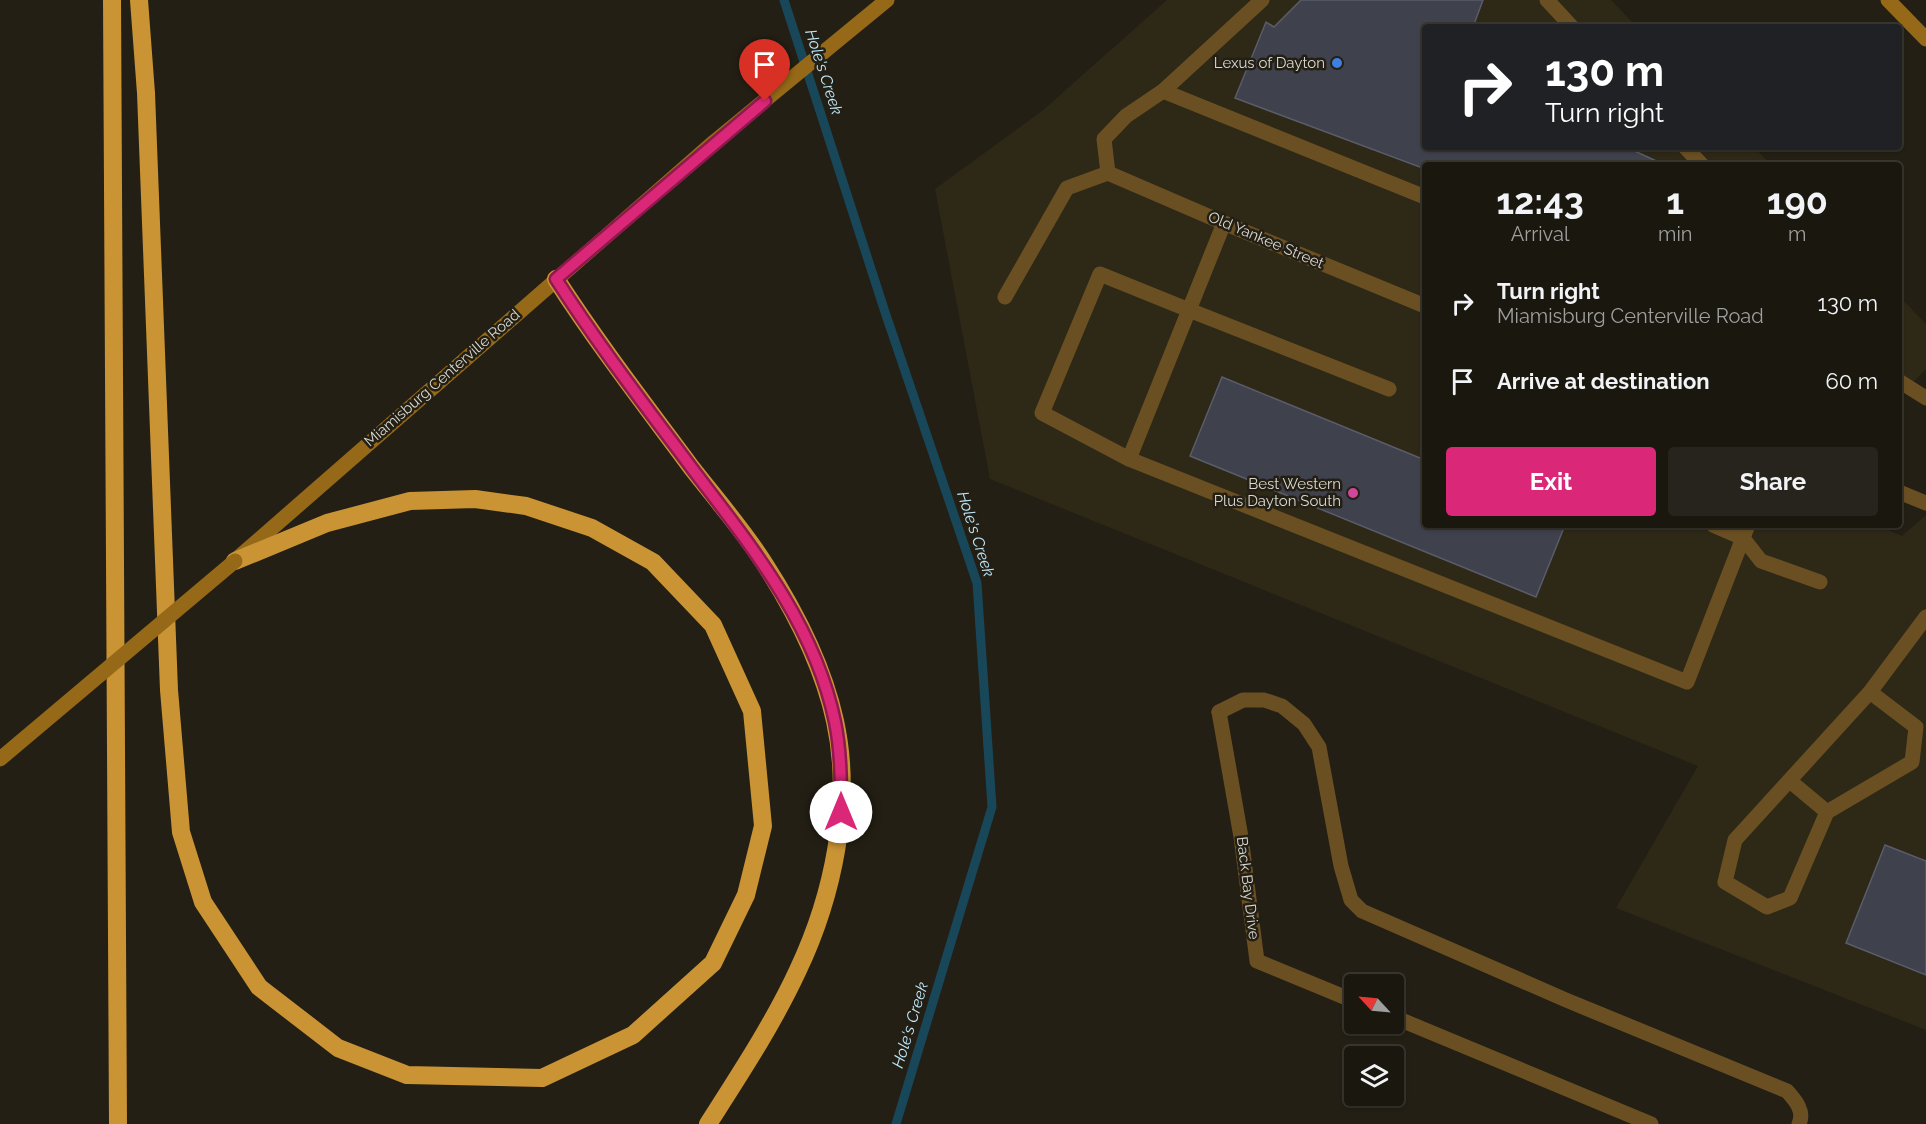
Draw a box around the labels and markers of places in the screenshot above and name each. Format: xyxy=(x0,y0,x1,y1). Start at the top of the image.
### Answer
pin xyxy=(739,39,790,101)
place label: Lexus of Dayton xyxy=(1214,54,1325,72)
marker: Lexus of Dayton xyxy=(1330,56,1344,70)
place label: Best Western Plus Dayton South xyxy=(1214,475,1341,510)
marker: Best Western Plus Dayton South xyxy=(1346,486,1360,500)

